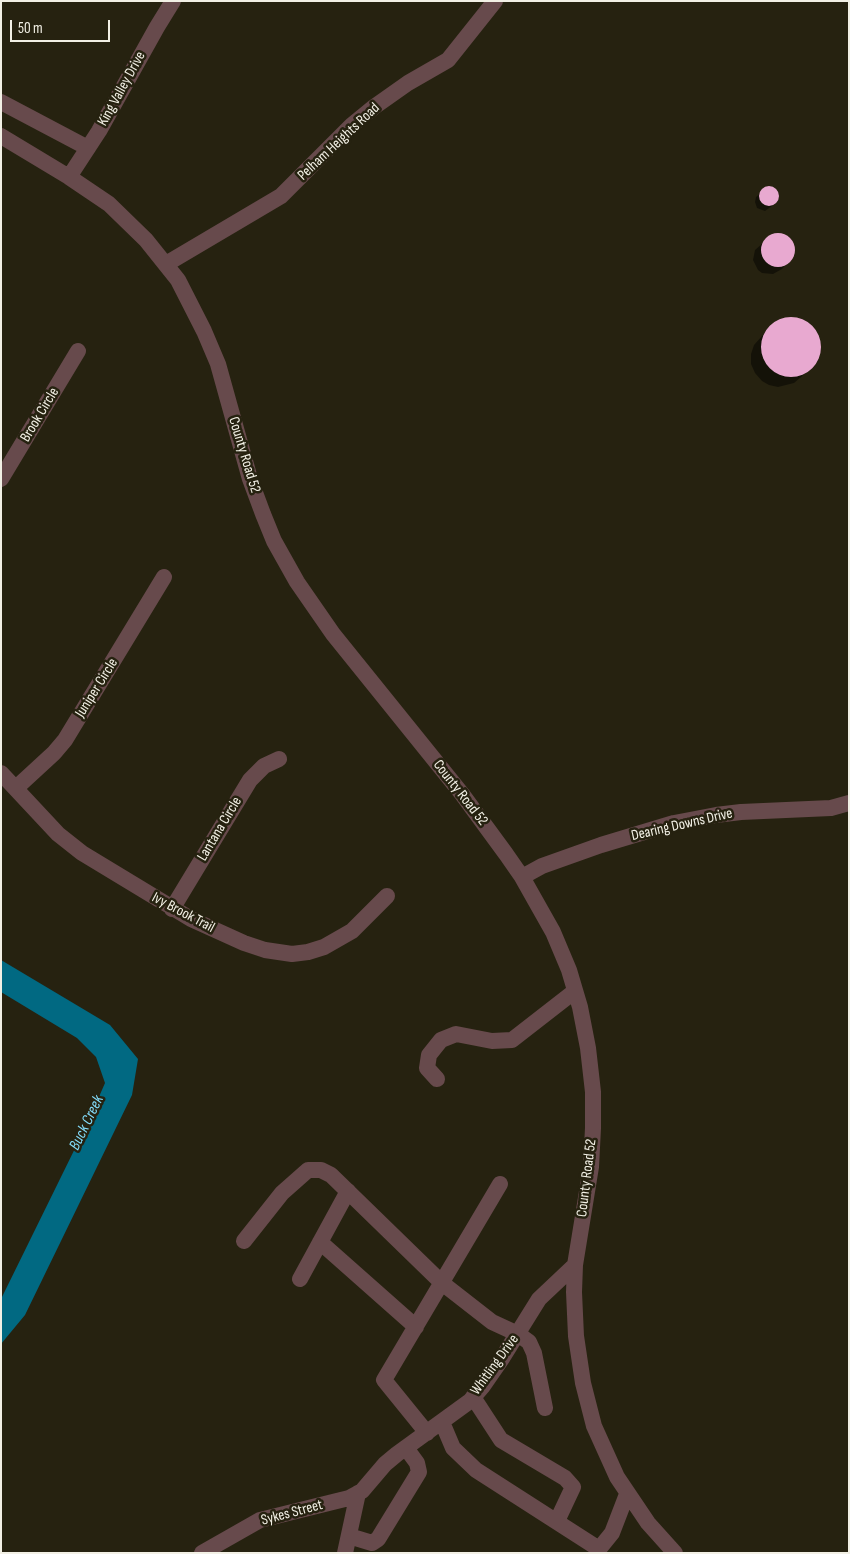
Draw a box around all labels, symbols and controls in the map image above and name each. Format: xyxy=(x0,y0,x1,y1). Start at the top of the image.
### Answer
scale bar xyxy=(12,10,112,42)
text: 50 m xyxy=(18,19,43,38)
street label: King Valley Drive xyxy=(94,49,150,129)
street label: Pelham Heights Road xyxy=(294,99,384,185)
street label: Brook Circle xyxy=(17,385,63,445)
street label: County Road 52 xyxy=(224,415,264,495)
street label: Juniper Circle xyxy=(72,655,122,721)
street label: County Road 52 xyxy=(429,757,491,829)
street label: Lantana Circle xyxy=(194,794,246,864)
street label: Dearing Downs Drive xyxy=(630,805,734,845)
street label: Ivy Brook Trail xyxy=(148,889,218,937)
water label: Buck Creek xyxy=(66,1092,108,1154)
street label: County Road 52 xyxy=(573,1138,601,1218)
street label: Whitling Drive xyxy=(467,1331,523,1399)
street label: Sykes Street xyxy=(259,1496,325,1530)

